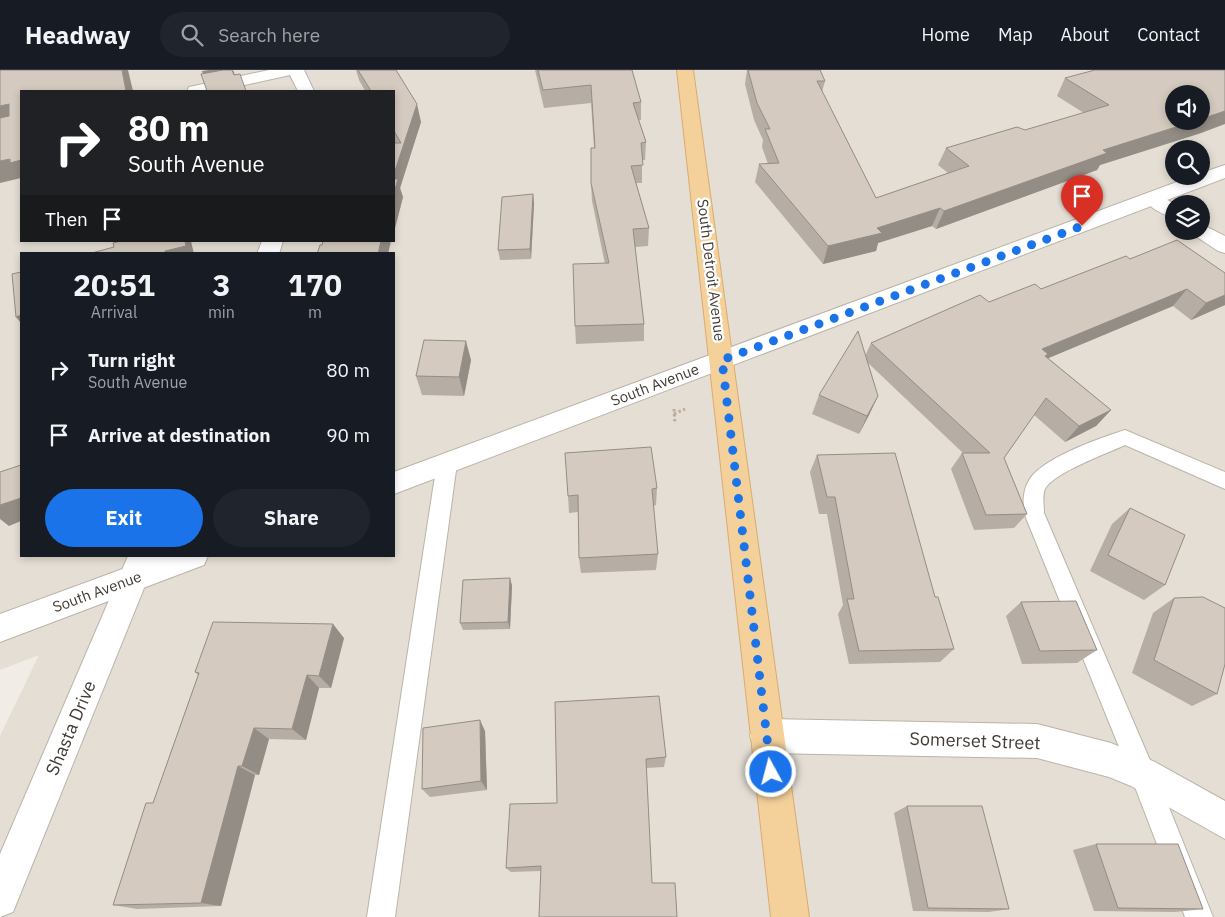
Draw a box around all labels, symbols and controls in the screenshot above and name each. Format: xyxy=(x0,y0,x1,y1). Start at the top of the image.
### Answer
search box xyxy=(160,12,510,57)
text: Headway xyxy=(25,19,130,51)
icon: search xyxy=(178,21,206,49)
text: Search here xyxy=(218,23,320,47)
text: Home xyxy=(922,23,970,46)
text: Map xyxy=(998,23,1033,46)
text: About xyxy=(1061,23,1109,46)
text: Contact xyxy=(1137,23,1200,46)
map controls xyxy=(1165,85,1210,240)
button: sound xyxy=(1165,85,1210,130)
text: 80 m xyxy=(128,105,210,151)
icon: right xyxy=(45,110,110,175)
button: search xyxy=(1165,140,1210,185)
text: South Avenue xyxy=(128,149,264,178)
pin xyxy=(1061,175,1103,226)
icon: arrive xyxy=(1068,182,1096,210)
button: layers xyxy=(1165,195,1210,240)
street label: South Detroit Avenue xyxy=(693,198,730,342)
icon: arrive xyxy=(98,205,126,233)
text: Then xyxy=(45,207,88,231)
text: 20:51 xyxy=(73,265,155,304)
text: 3 xyxy=(212,265,230,304)
text: 170 xyxy=(288,265,342,304)
text: Arrival xyxy=(91,302,137,322)
text: min xyxy=(208,302,235,322)
text: m xyxy=(308,302,322,322)
text: Turn right xyxy=(88,348,175,372)
icon: right xyxy=(45,356,73,384)
text: 80 m xyxy=(326,358,370,382)
street label: South Avenue xyxy=(608,359,702,410)
text: South Avenue xyxy=(88,372,187,392)
icon: arrive xyxy=(45,421,73,449)
text: Arrive at destination xyxy=(88,423,271,447)
text: 90 m xyxy=(326,423,370,447)
button: Exit xyxy=(45,489,203,547)
button: Share xyxy=(213,489,370,547)
street label: South Avenue xyxy=(50,567,144,616)
street label: Shasta Drive xyxy=(40,677,101,779)
street label: Somerset Street xyxy=(909,727,1041,754)
position arrow xyxy=(744,745,796,797)

